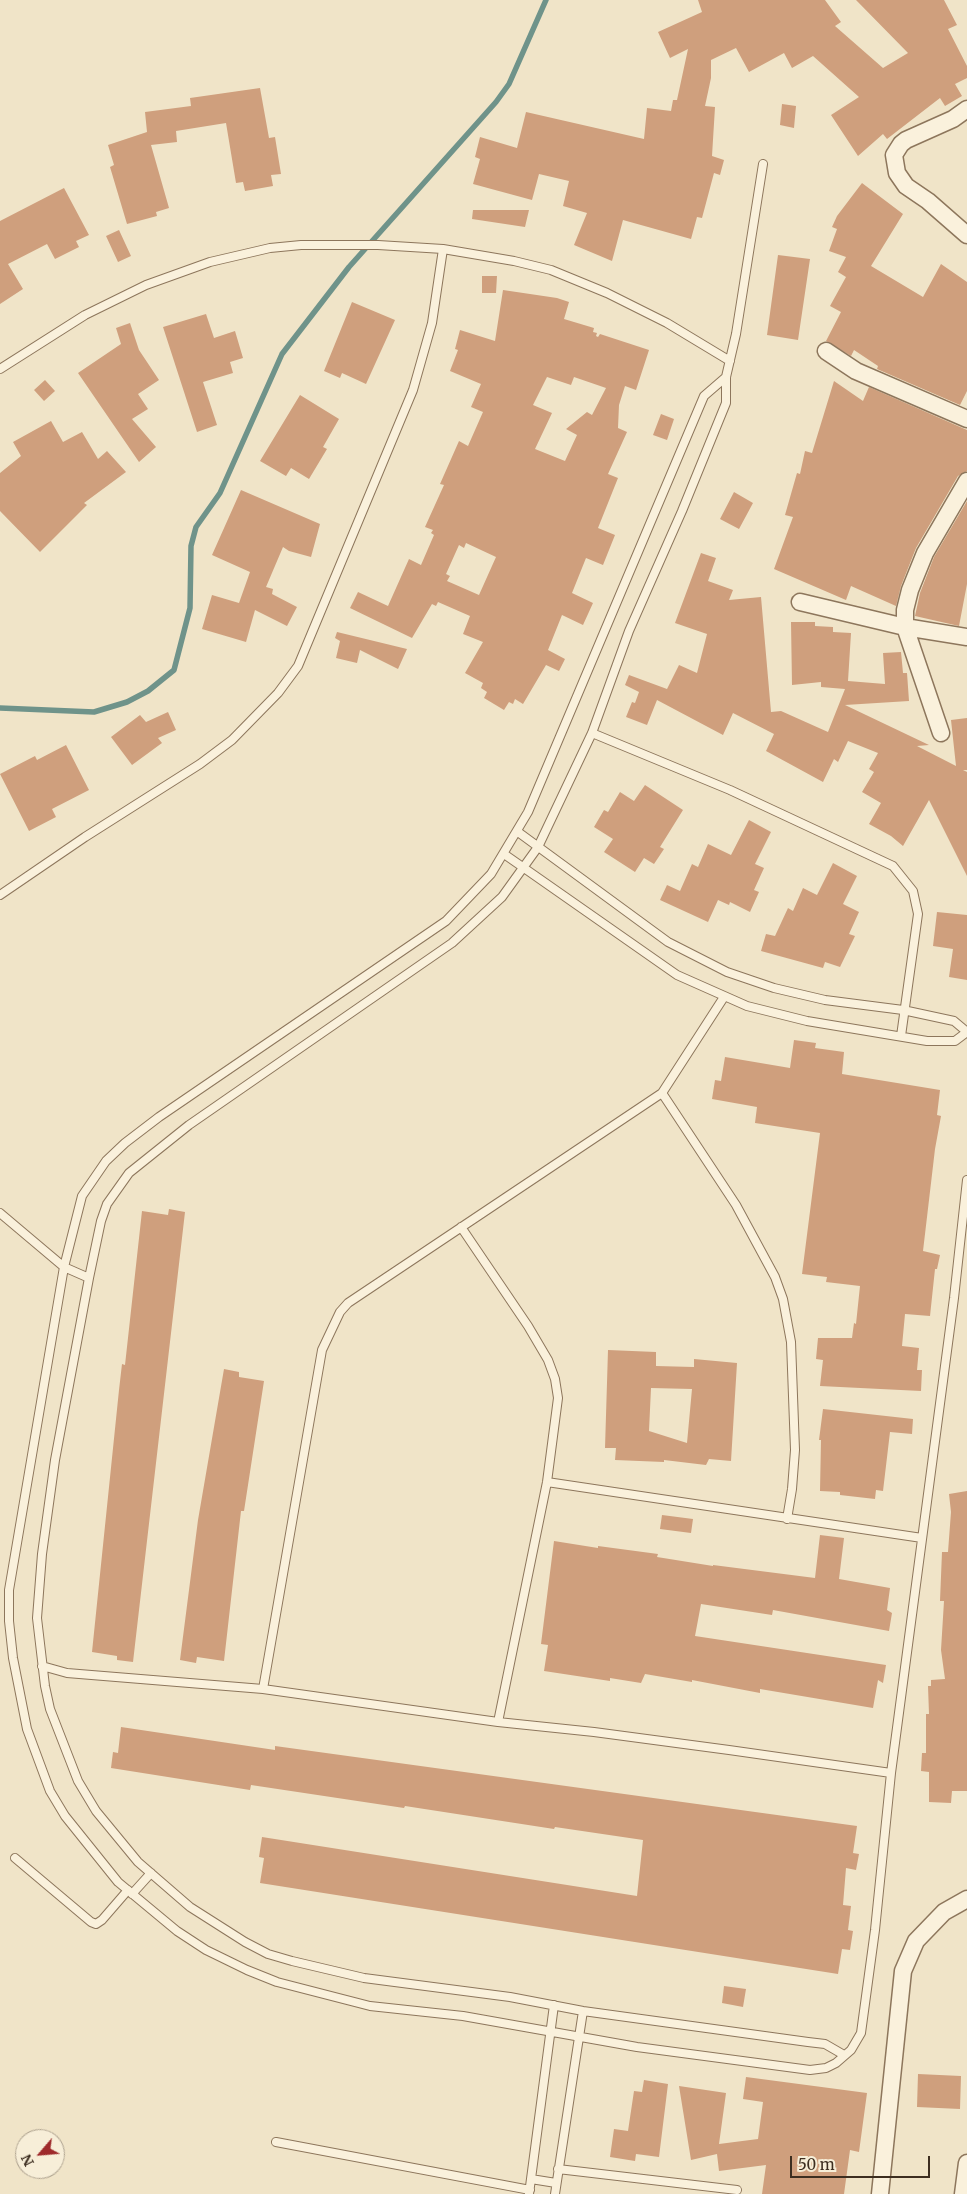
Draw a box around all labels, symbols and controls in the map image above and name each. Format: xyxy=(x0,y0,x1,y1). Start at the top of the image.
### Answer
north arrow xyxy=(15,2129,65,2179)
scale bar xyxy=(792,2146,932,2178)
text: N xyxy=(17,2151,38,2169)
text: 50 m xyxy=(798,2155,835,2174)

